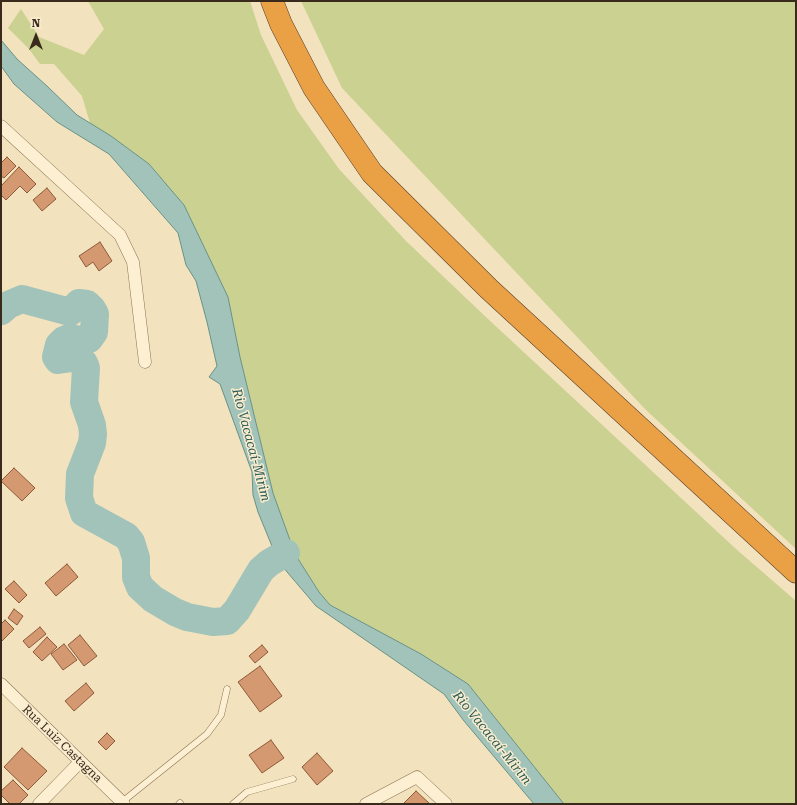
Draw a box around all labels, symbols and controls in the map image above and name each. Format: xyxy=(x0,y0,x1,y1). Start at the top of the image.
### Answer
north arrow xyxy=(16,16,56,56)
text: N xyxy=(32,17,40,30)
water label: Rio Vacacaí-Mirim xyxy=(228,387,274,503)
water label: Rio Vacacaí-Mirim xyxy=(449,688,535,788)
street label: Rua Luiz Castagna xyxy=(19,702,105,786)

